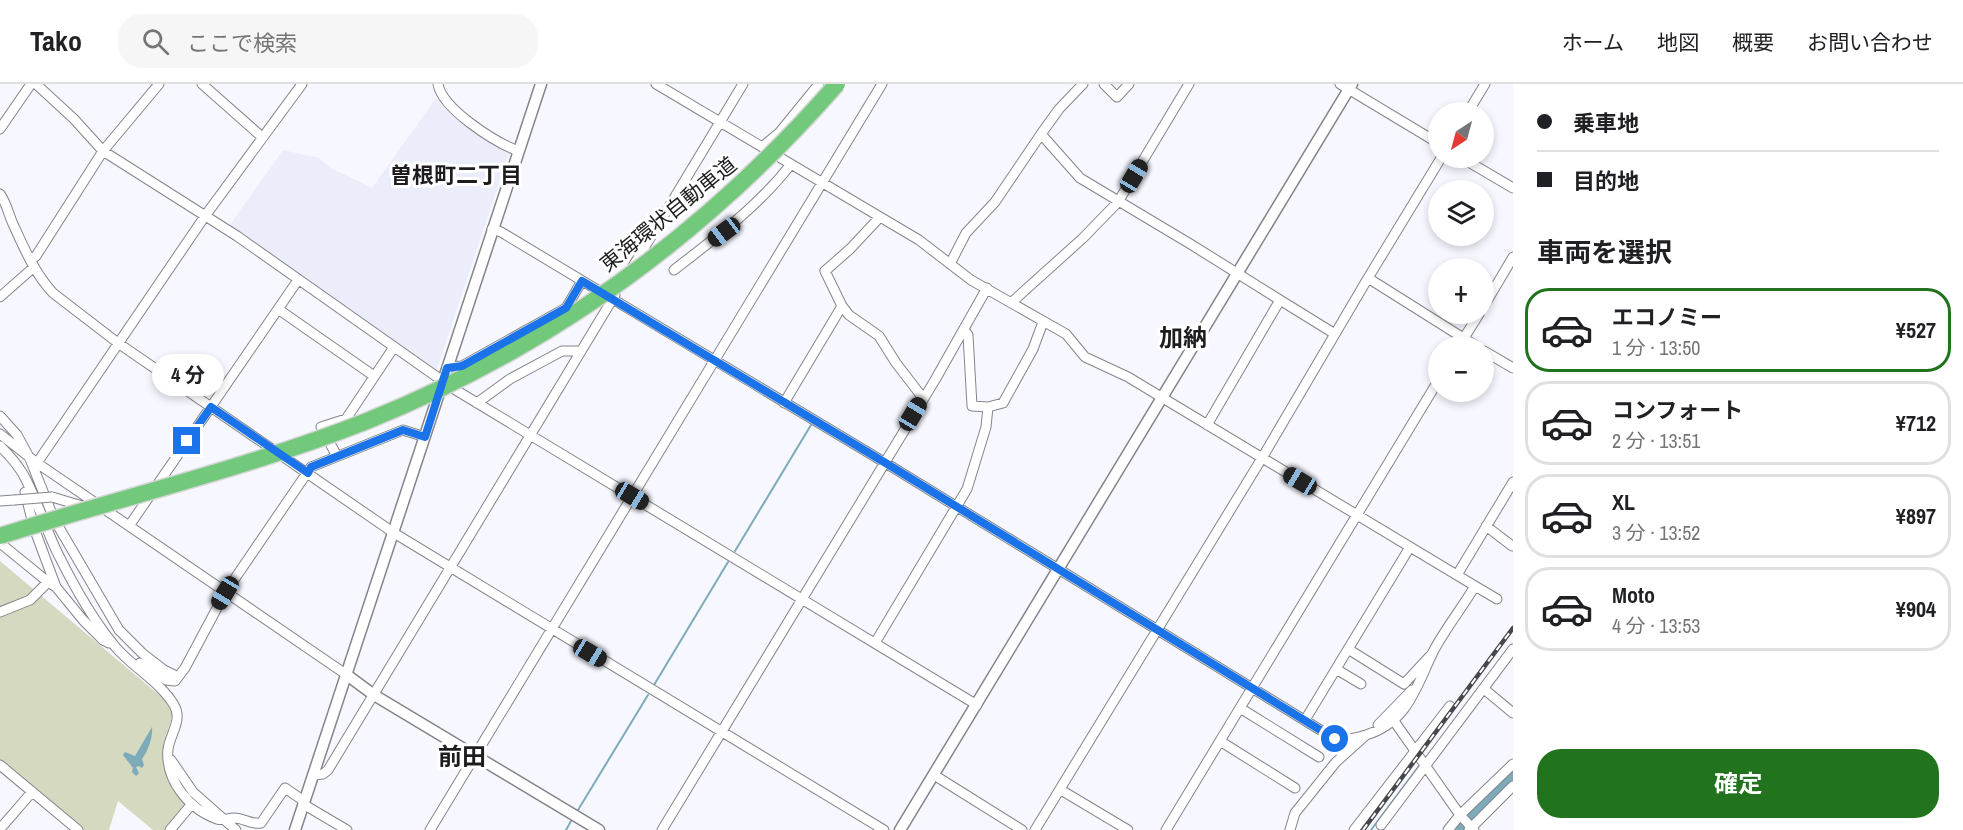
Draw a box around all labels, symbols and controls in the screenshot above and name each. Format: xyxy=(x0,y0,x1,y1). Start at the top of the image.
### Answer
search box xyxy=(118,14,538,68)
text: Tako xyxy=(30,22,82,60)
icon: search xyxy=(139,25,172,58)
text: ここで検索 xyxy=(187,28,297,58)
text: ホーム xyxy=(1562,28,1624,57)
text: 地図 xyxy=(1657,28,1699,57)
text: 概要 xyxy=(1732,28,1774,57)
text: お問い合わせ xyxy=(1807,28,1933,57)
north arrow xyxy=(1428,102,1494,168)
map controls xyxy=(1428,102,1494,402)
text: 乗車地 xyxy=(1573,108,1639,138)
street label: 東海環状自動車道 xyxy=(594,150,742,278)
car xyxy=(1117,156,1151,196)
district label: 曽根町二丁目 xyxy=(390,160,522,190)
text: 目的地 xyxy=(1573,166,1639,196)
button: layers xyxy=(1428,180,1494,246)
car xyxy=(704,214,744,250)
text: 車両を選択 xyxy=(1537,234,1672,270)
button: + xyxy=(1428,258,1494,324)
text: エコノミー xyxy=(1612,302,1722,332)
icon: car xyxy=(1540,303,1594,357)
text: ¥527 xyxy=(1896,315,1936,345)
district label: 加納 xyxy=(1159,321,1207,353)
text: 1 分 · 13:50 xyxy=(1612,334,1700,361)
button: − xyxy=(1428,336,1494,402)
callout: 4 分 xyxy=(151,354,223,396)
text: 4 分 xyxy=(171,361,205,388)
car xyxy=(896,394,930,434)
text: コンフォート xyxy=(1612,395,1743,425)
icon: car xyxy=(1540,396,1594,450)
text: ¥712 xyxy=(1896,408,1936,438)
route end xyxy=(173,427,200,454)
text: 2 分 · 13:51 xyxy=(1612,427,1700,454)
car xyxy=(1280,464,1320,498)
car xyxy=(612,479,652,513)
text: XL xyxy=(1612,487,1635,517)
icon: car xyxy=(1540,489,1594,543)
text: ¥897 xyxy=(1896,501,1936,531)
text: 3 分 · 13:52 xyxy=(1612,519,1700,546)
car xyxy=(208,573,242,613)
text: Moto xyxy=(1612,580,1655,610)
icon: car xyxy=(1540,582,1594,636)
text: ¥904 xyxy=(1896,594,1936,624)
text: 4 分 · 13:53 xyxy=(1612,612,1700,639)
car xyxy=(570,636,610,670)
route start xyxy=(1321,725,1348,752)
district label: 前田 xyxy=(438,740,486,772)
button: 確定 xyxy=(1537,749,1939,818)

